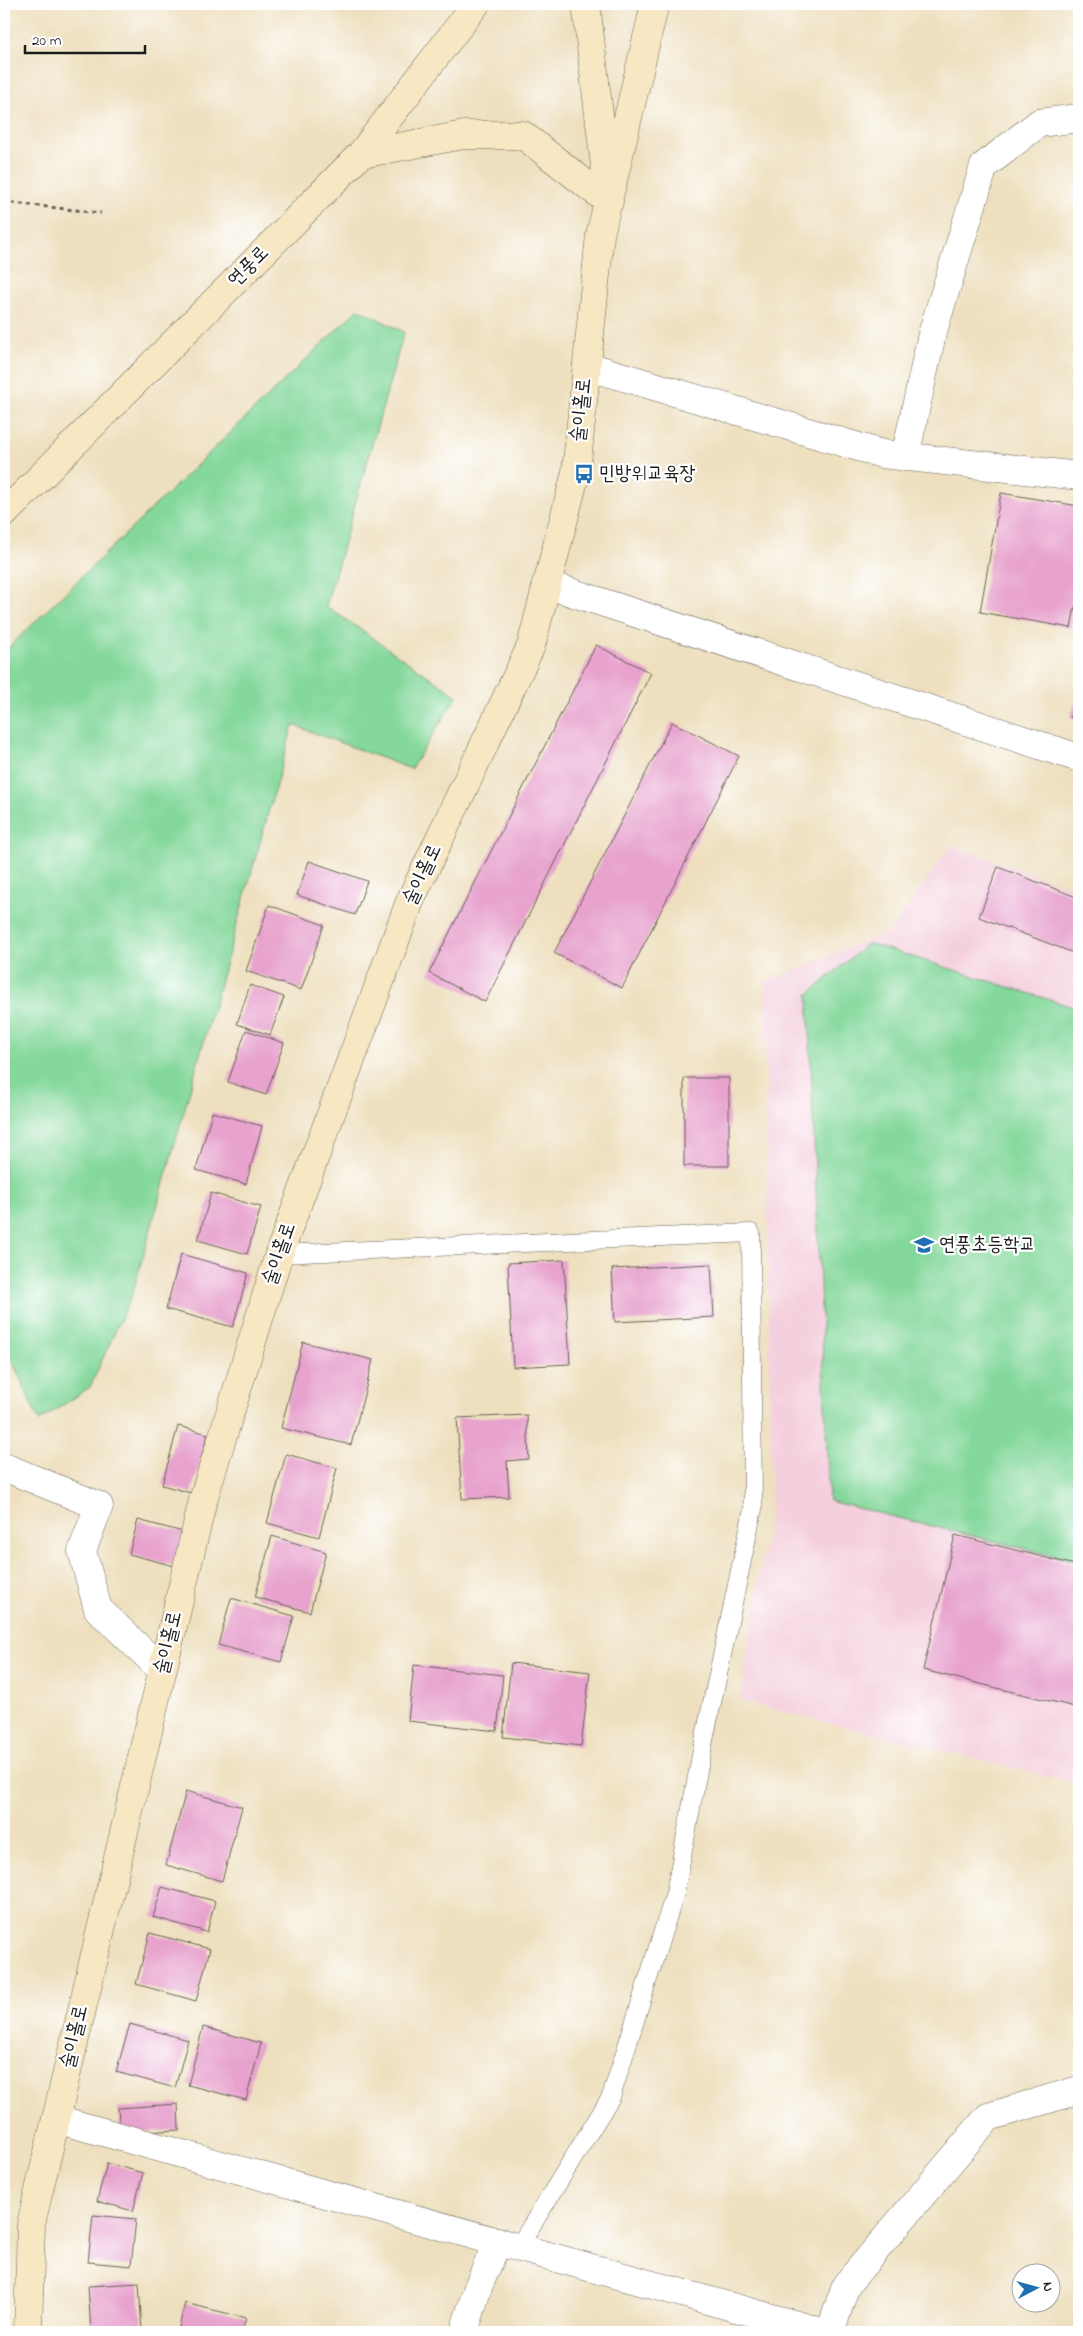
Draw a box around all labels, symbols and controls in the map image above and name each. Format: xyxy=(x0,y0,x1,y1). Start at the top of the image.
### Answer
scale bar xyxy=(25,22,145,54)
text: 20 m xyxy=(32,30,62,52)
street label: 연풍로 xyxy=(222,240,276,294)
street label: 술이홀로 xyxy=(564,376,600,444)
place label: 민방위교육장 xyxy=(599,460,696,489)
bus stop icon: 민방위교육장 xyxy=(573,463,595,485)
street label: 술이홀로 xyxy=(396,840,450,910)
street label: 술이홀로 xyxy=(256,1219,304,1289)
place label: 연풍초등학교 xyxy=(939,1231,1036,1260)
school or university icon: 연풍초등학교 xyxy=(913,1234,935,1256)
street label: 술이홀로 xyxy=(148,1608,190,1678)
street label: 술이홀로 xyxy=(54,2002,96,2072)
north arrow xyxy=(1010,2264,1060,2314)
text: N xyxy=(1037,2281,1058,2293)

